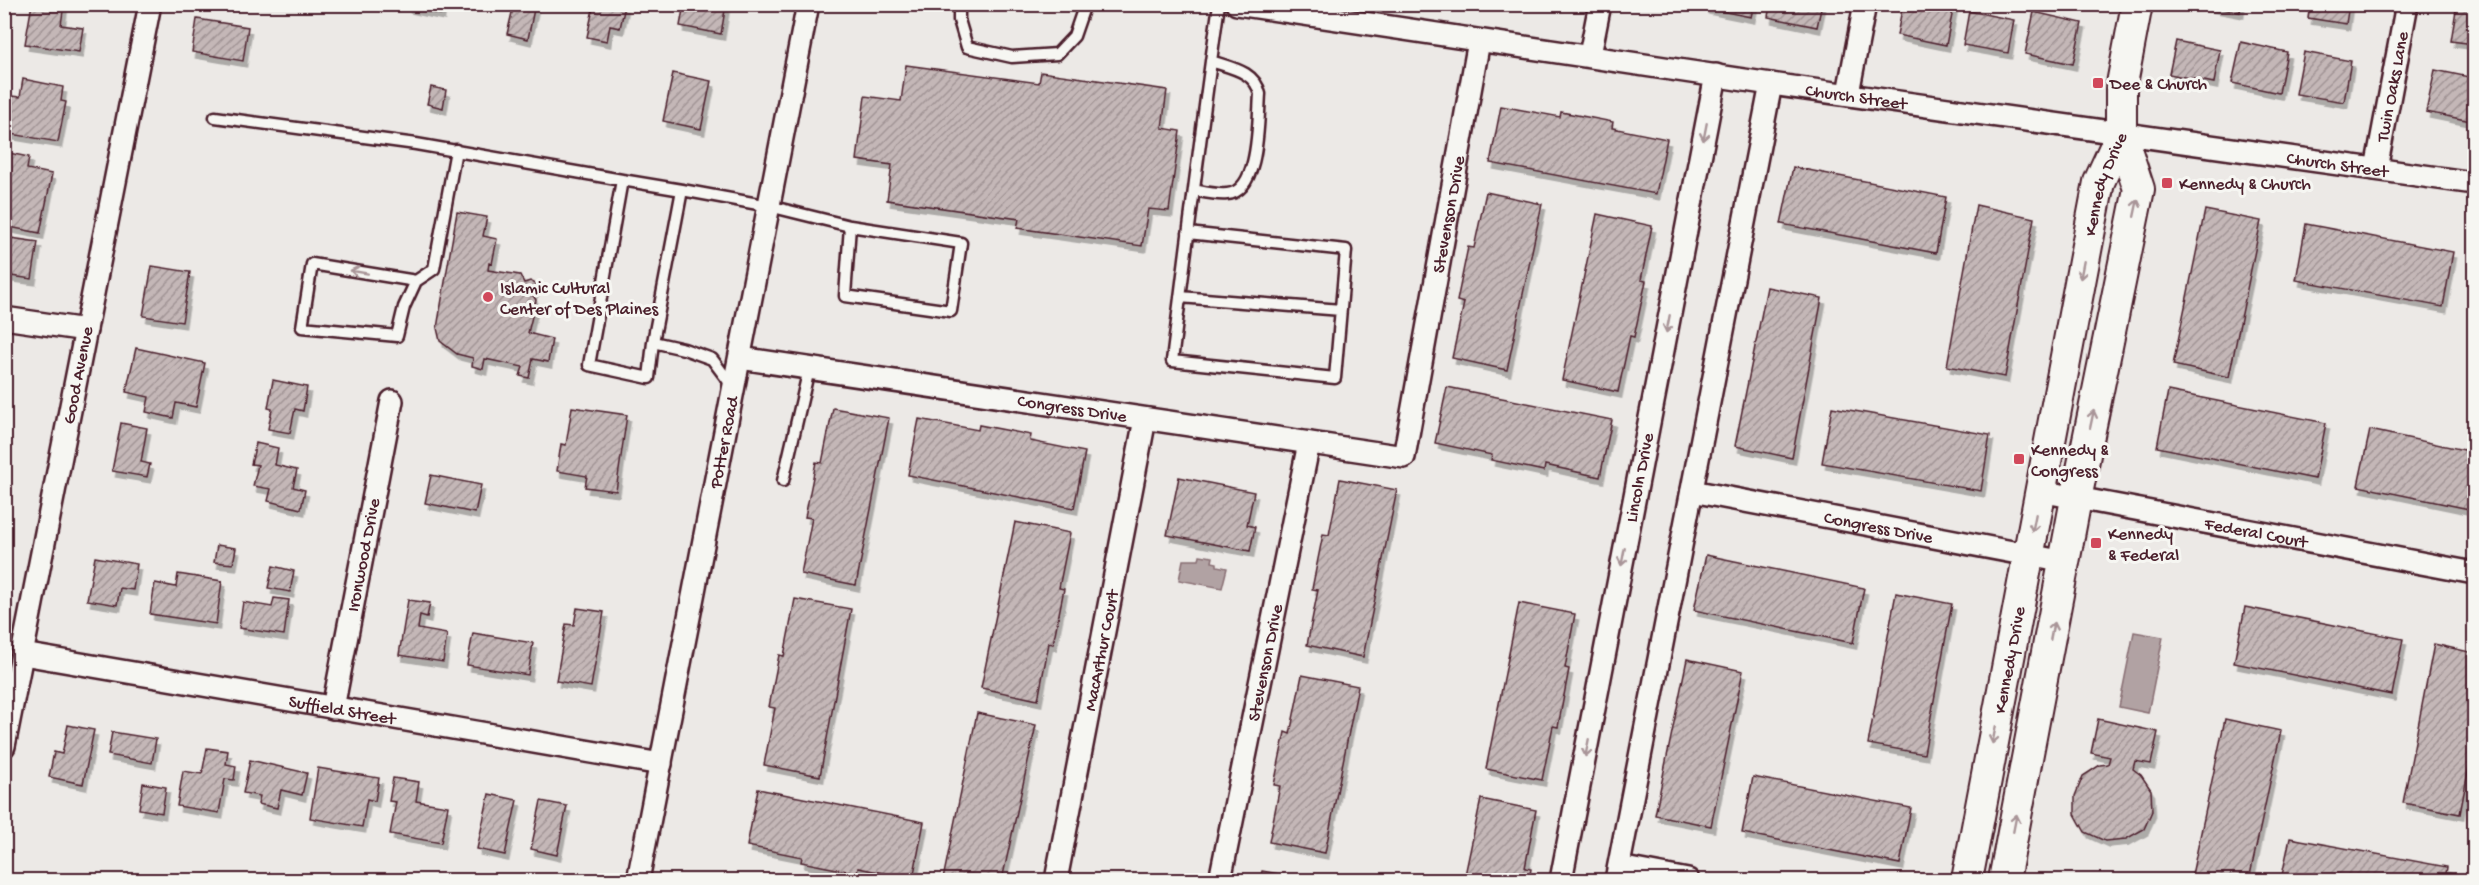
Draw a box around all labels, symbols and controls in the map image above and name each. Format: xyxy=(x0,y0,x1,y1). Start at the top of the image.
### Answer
street label: Twin Oaks Lane xyxy=(2373,29,2415,145)
place label: Dee & Church xyxy=(2109,75,2207,96)
marker: Dee & Church xyxy=(2091,76,2105,90)
street label: Church Street xyxy=(1804,81,1910,116)
one-way arrow xyxy=(1699,122,1710,142)
street label: Kennedy Drive xyxy=(2081,129,2134,238)
street label: Church Street xyxy=(2285,149,2391,184)
street label: Stevenson Drive xyxy=(1429,154,1471,275)
place label: Kennedy & Church xyxy=(2179,175,2311,196)
marker: Kennedy & Church xyxy=(2160,176,2174,190)
one-way arrow xyxy=(2131,199,2142,218)
one-way arrow xyxy=(2076,259,2087,279)
one-way arrow xyxy=(349,266,369,277)
place label: Islamic Cultural Center of Des Plaines xyxy=(500,279,660,321)
marker: Islamic Cultural Center of Des Plaines xyxy=(481,290,495,304)
one-way arrow xyxy=(1662,314,1673,333)
street label: Good Avenue xyxy=(60,324,99,426)
street label: Congress Drive xyxy=(1016,391,1129,429)
street label: Potter Road xyxy=(706,393,745,491)
one-way arrow xyxy=(2087,410,2098,430)
street label: Lincoln Drive xyxy=(1622,431,1660,524)
place label: Kennedy & Congress xyxy=(2031,441,2109,483)
marker: Kennedy & Congress xyxy=(2012,452,2026,466)
street label: Ironwood Drive xyxy=(344,496,386,614)
street label: Congress Drive xyxy=(1822,508,1935,550)
one-way arrow xyxy=(2028,513,2039,532)
street label: Federal Court xyxy=(2202,514,2311,555)
place label: Kennedy & Federal xyxy=(2108,525,2179,567)
marker: Kennedy & Federal xyxy=(2089,536,2103,550)
one-way arrow xyxy=(1617,546,1628,566)
street label: MacArthur Court xyxy=(1081,587,1125,713)
street label: Stevenson Drive xyxy=(1245,602,1289,723)
street label: Kennedy Drive xyxy=(1991,604,2032,716)
one-way arrow xyxy=(2047,622,2058,642)
street label: Suffield Street xyxy=(287,692,398,731)
one-way arrow xyxy=(1988,725,1999,745)
one-way arrow xyxy=(1581,738,1592,757)
one-way arrow xyxy=(2010,814,2021,833)

